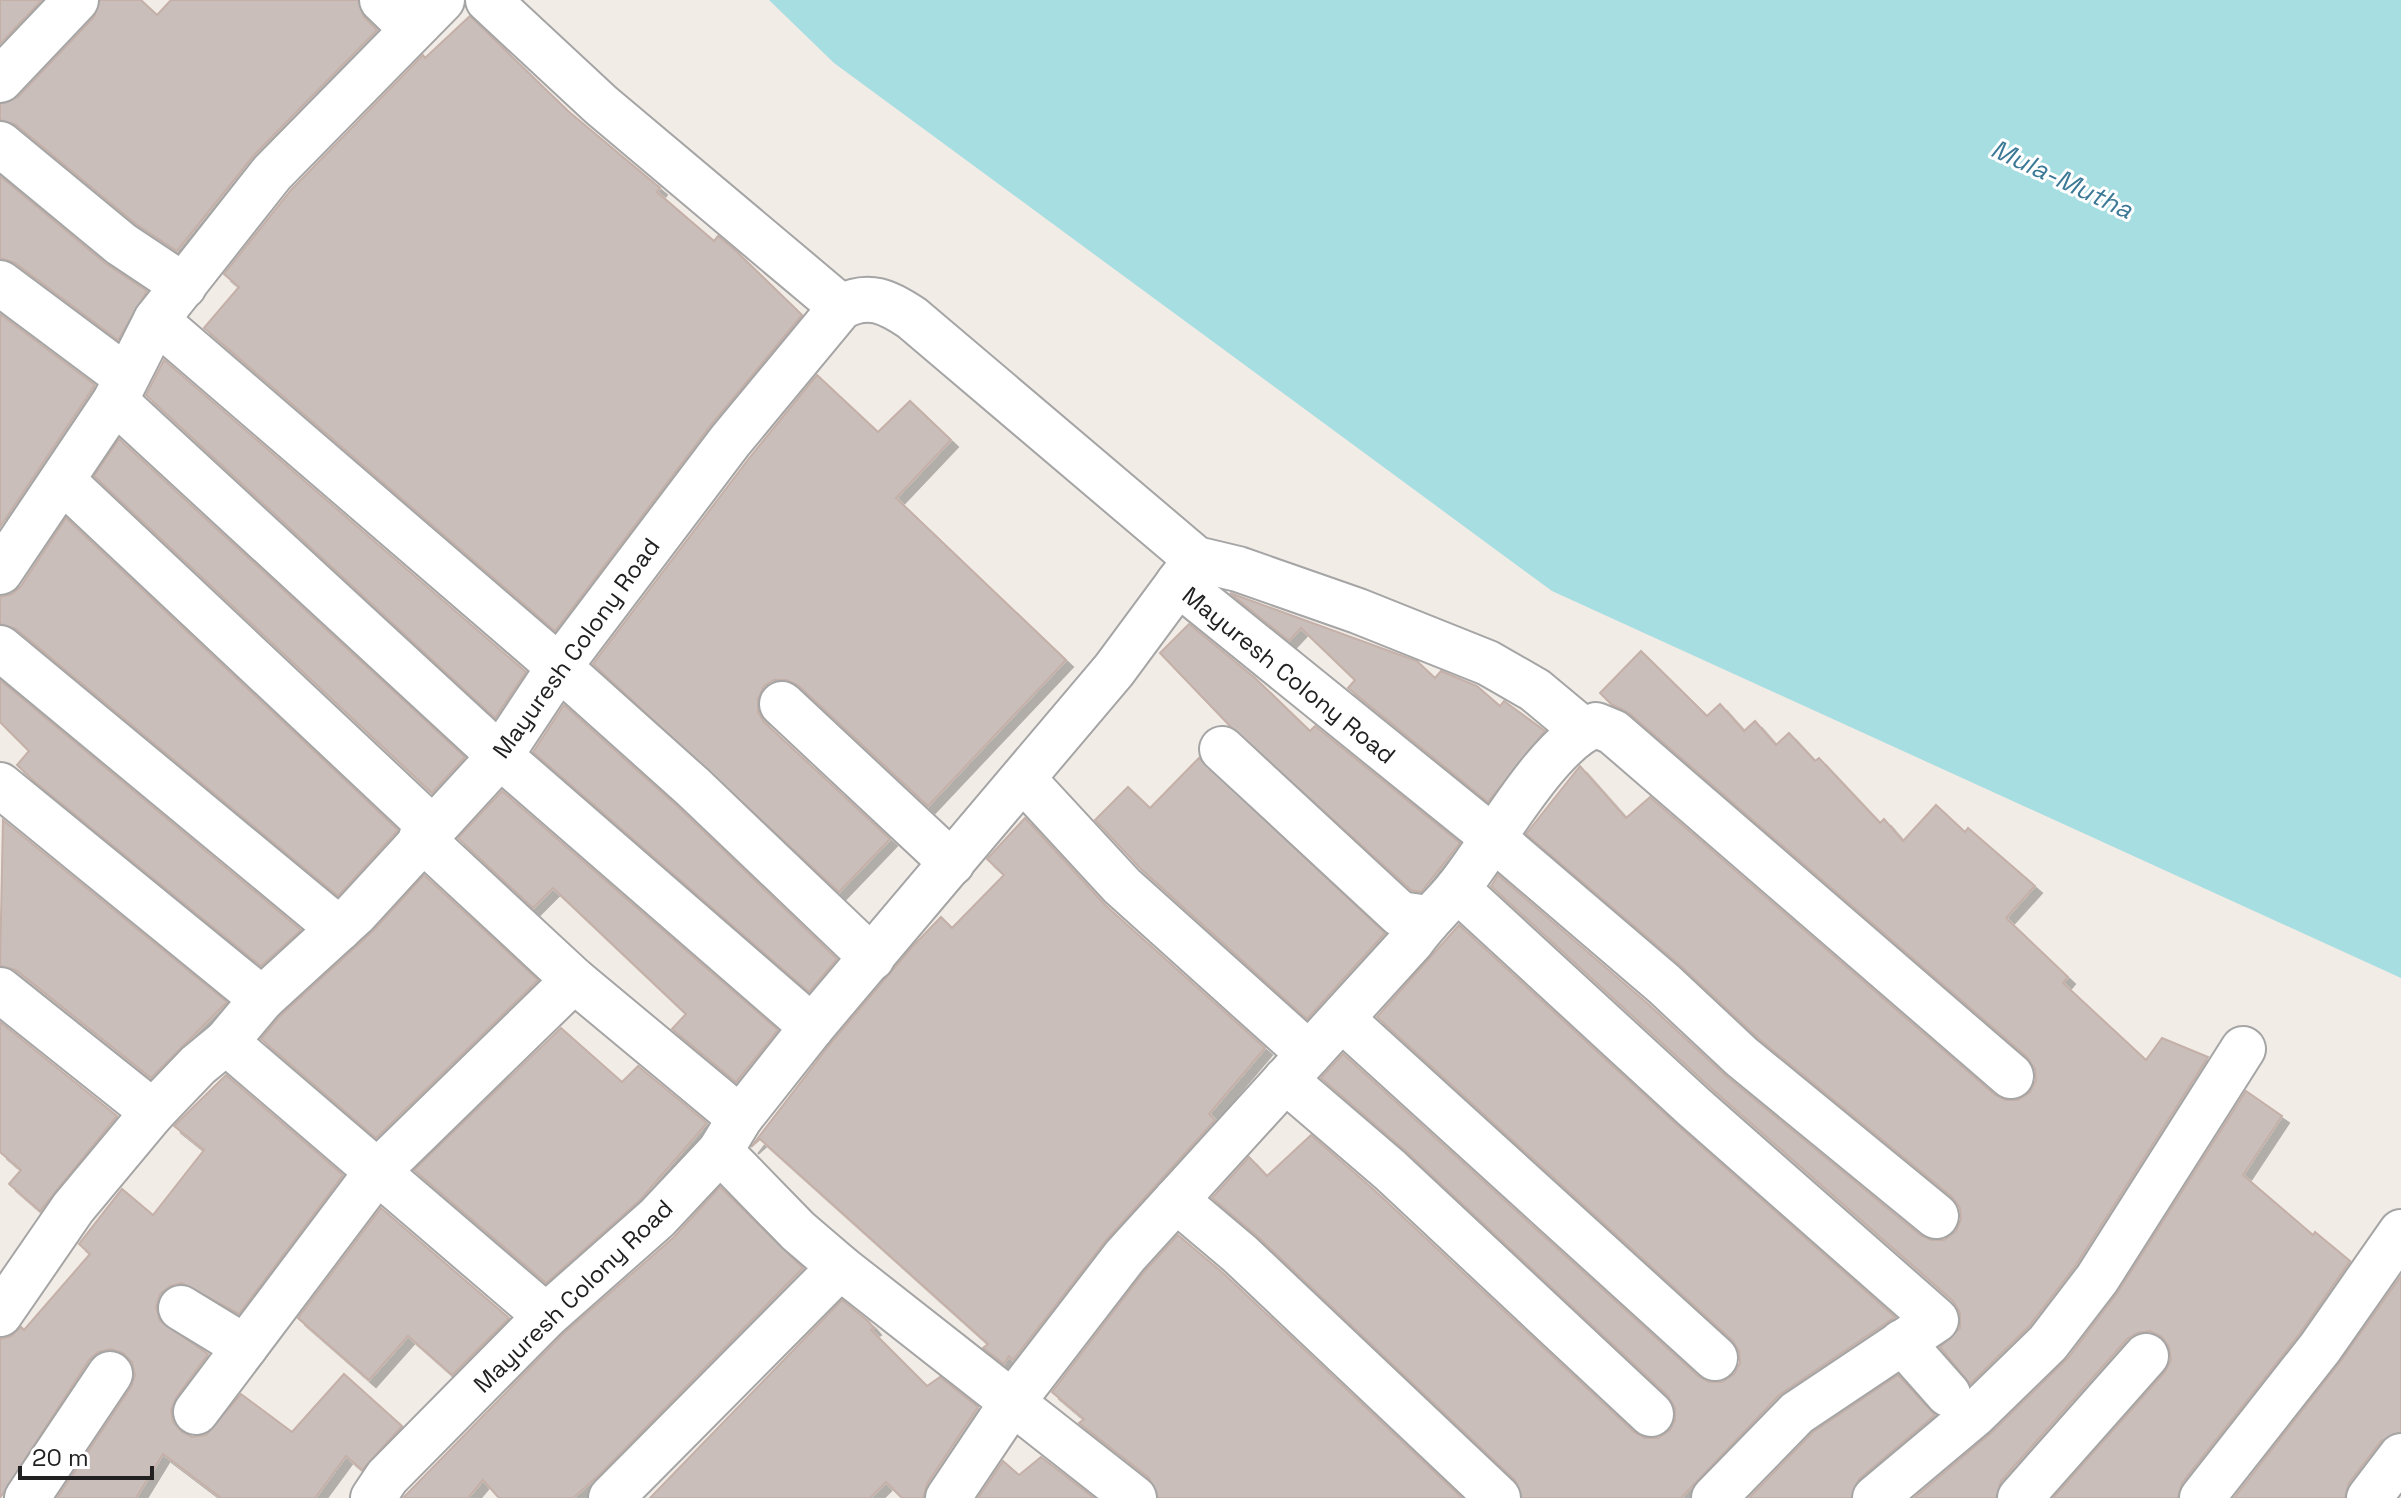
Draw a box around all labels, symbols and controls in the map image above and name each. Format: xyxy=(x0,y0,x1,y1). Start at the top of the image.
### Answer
water label: Mula-Mutha xyxy=(1986,131,2139,227)
street label: Mayuresh Colony Road xyxy=(486,532,666,764)
street label: Mayuresh Colony Road xyxy=(1176,579,1402,771)
street label: Mayuresh Colony Road xyxy=(467,1193,679,1399)
scale bar xyxy=(20,1430,152,1480)
text: 20 m xyxy=(32,1442,89,1473)

